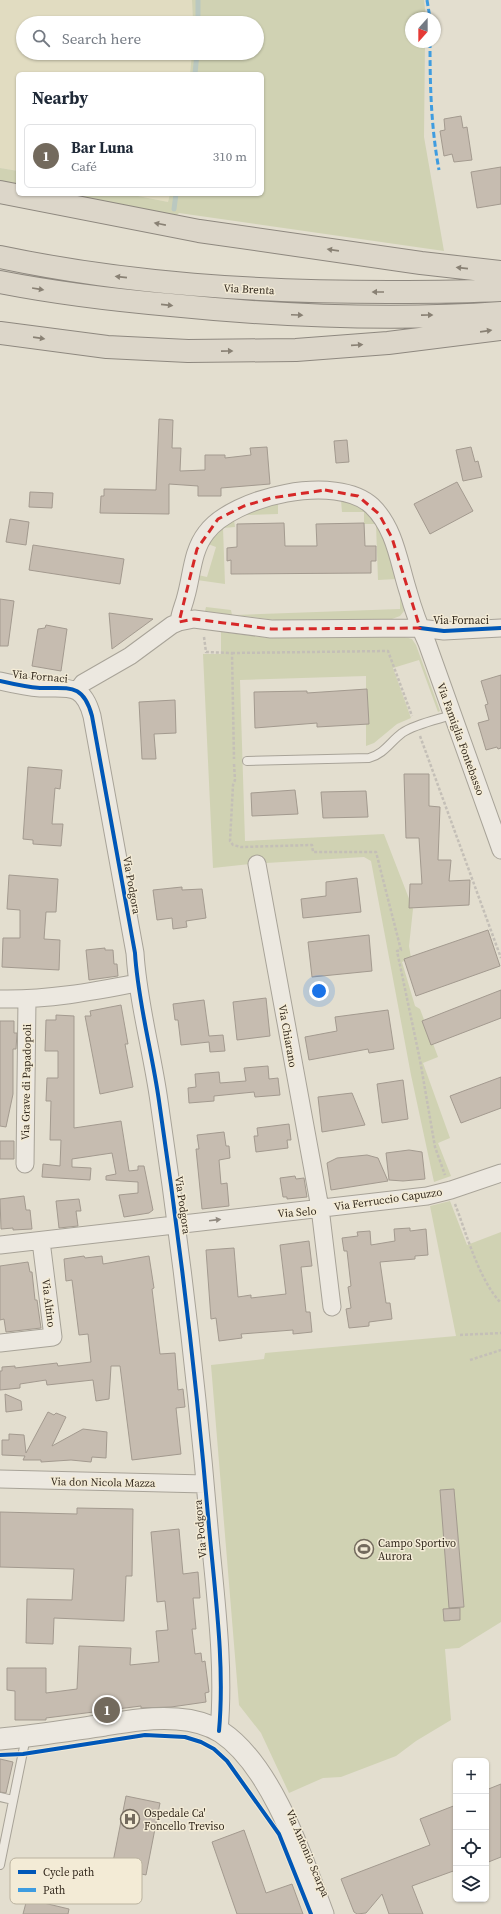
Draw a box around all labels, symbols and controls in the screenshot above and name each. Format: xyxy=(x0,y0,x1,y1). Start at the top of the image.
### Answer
north arrow xyxy=(405,12,441,48)
search box xyxy=(16,16,264,60)
icon: search xyxy=(30,27,52,49)
text: Search here xyxy=(62,28,141,49)
text: Nearby xyxy=(32,86,88,110)
text: Bar Luna xyxy=(71,137,134,158)
text: 1 xyxy=(42,148,50,165)
text: 310 m xyxy=(213,148,247,165)
text: Café xyxy=(71,158,97,175)
one-way arrow xyxy=(154,220,166,226)
one-way arrow xyxy=(327,247,340,253)
one-way arrow xyxy=(456,264,468,271)
one-way arrow xyxy=(115,274,127,280)
street label: Via Brenta xyxy=(223,281,275,298)
one-way arrow xyxy=(32,286,44,292)
one-way arrow xyxy=(371,289,384,295)
one-way arrow xyxy=(161,302,173,308)
one-way arrow xyxy=(291,311,303,318)
one-way arrow xyxy=(421,312,433,319)
one-way arrow xyxy=(480,328,493,334)
one-way arrow xyxy=(33,335,45,341)
one-way arrow xyxy=(351,342,363,349)
one-way arrow xyxy=(221,348,234,354)
street label: Via Fornaci xyxy=(433,613,489,628)
street label: Via Fornaci xyxy=(11,667,69,686)
street label: Via Famiglia Fontebasso xyxy=(433,681,488,797)
street label: Via Podgora xyxy=(119,855,144,916)
your location xyxy=(309,981,329,1001)
street label: Via Chiarano xyxy=(275,1003,300,1069)
street label: Via Grave di Papadopoli xyxy=(18,1024,35,1140)
street label: Via Podgora xyxy=(171,1175,194,1236)
street label: Via Ferruccio Capuzzo xyxy=(333,1184,443,1215)
street label: Via Selo xyxy=(277,1204,317,1221)
one-way arrow xyxy=(209,1217,221,1223)
street label: Via Altino xyxy=(38,1278,59,1328)
street label: Via don Nicola Mazza xyxy=(50,1474,156,1491)
street label: Via Podgora xyxy=(190,1499,211,1559)
place label: Campo Sportivo Aurora xyxy=(378,1536,456,1564)
sports icon: Campo Sportivo Aurora xyxy=(353,1538,375,1560)
pin: 1 xyxy=(94,1695,120,1725)
map controls xyxy=(453,1758,489,1902)
button: + xyxy=(453,1758,489,1794)
button: − xyxy=(453,1794,489,1830)
place label: Ospedale Ca' Foncello Treviso xyxy=(144,1806,224,1834)
street label: Via Antonio Scarpa xyxy=(282,1807,333,1900)
hospital icon: Ospedale Ca' Foncello Treviso xyxy=(119,1808,141,1830)
button: locate xyxy=(453,1830,489,1866)
legend xyxy=(10,1858,142,1904)
text: Cycle path xyxy=(43,1865,95,1880)
button: layers xyxy=(453,1866,489,1902)
text: Path xyxy=(43,1883,66,1898)

